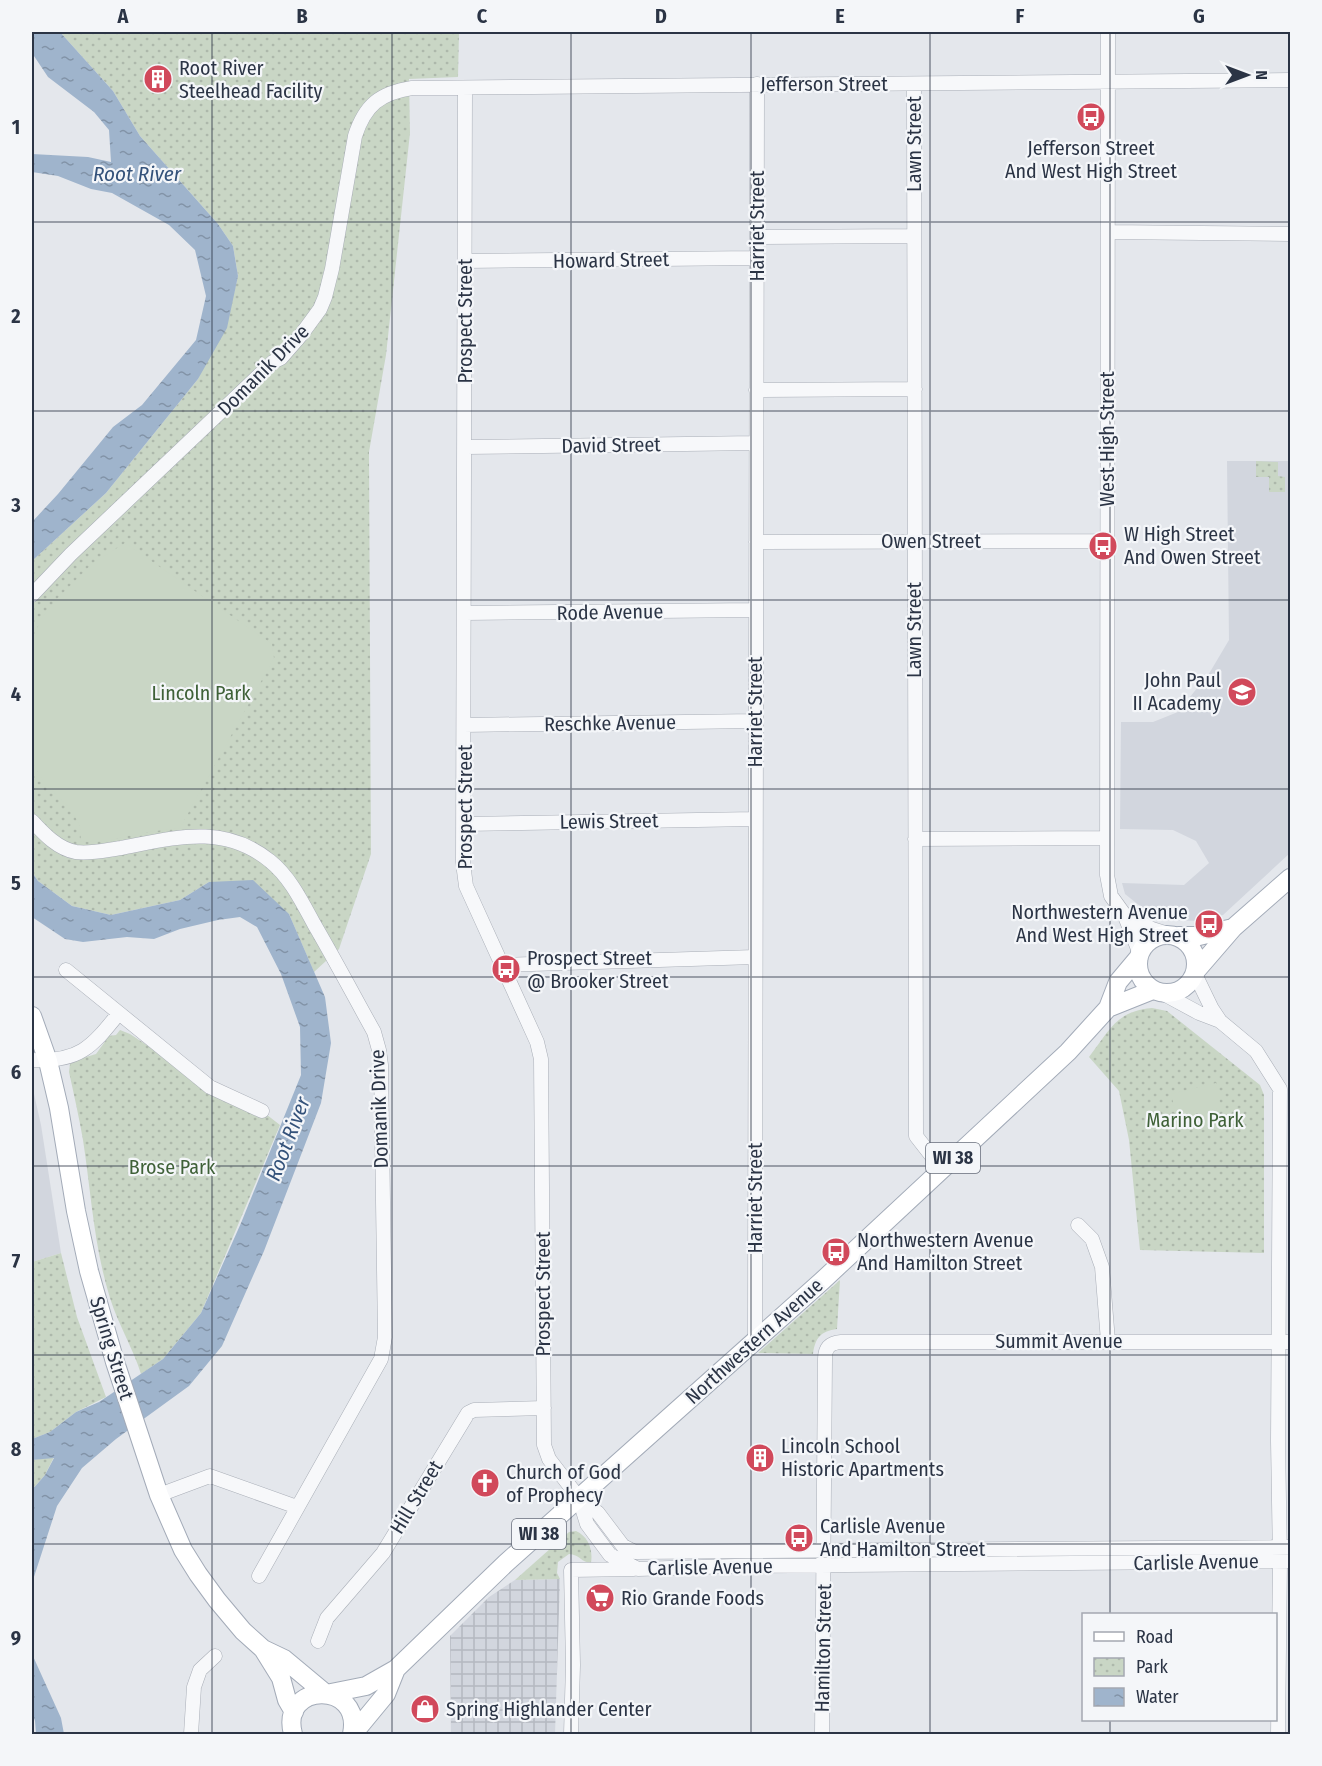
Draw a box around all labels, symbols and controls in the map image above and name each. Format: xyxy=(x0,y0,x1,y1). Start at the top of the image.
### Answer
text: A xyxy=(117,4,130,28)
text: B xyxy=(296,4,308,28)
text: C xyxy=(477,4,488,28)
text: D xyxy=(655,4,667,28)
text: E xyxy=(835,4,845,28)
text: F xyxy=(1016,4,1025,28)
text: G xyxy=(1193,4,1205,28)
north arrow xyxy=(1217,45,1277,105)
place label: Root River Steelhead Facility xyxy=(179,56,322,103)
building icon: Root River Steelhead Facility xyxy=(142,63,174,95)
text: N xyxy=(1252,70,1271,80)
street label: Jefferson Street xyxy=(760,72,888,96)
street label: Lawn Street xyxy=(902,96,926,192)
bus stop icon: Jefferson Street And West High Street xyxy=(1075,101,1107,133)
text: 1 xyxy=(12,115,20,139)
place label: Jefferson Street And West High Street xyxy=(1005,136,1177,183)
water label: Root River xyxy=(93,161,182,187)
street label: Harriet Street xyxy=(745,170,769,282)
street label: Howard Street xyxy=(553,247,670,273)
street label: Prospect Street xyxy=(453,258,477,384)
text: 2 xyxy=(10,304,21,328)
street label: Domanik Drive xyxy=(212,319,314,421)
street label: West High Street xyxy=(1095,371,1119,507)
street label: David Street xyxy=(561,432,661,458)
text: 3 xyxy=(10,493,21,517)
place label: W High Street And Owen Street xyxy=(1124,522,1261,569)
street label: Owen Street xyxy=(881,529,981,553)
bus stop icon: W High Street And Owen Street xyxy=(1087,530,1119,562)
street label: Lawn Street xyxy=(902,582,926,678)
street label: Rode Avenue xyxy=(557,599,663,625)
street label: Harriet Street xyxy=(743,656,767,768)
place label: John Paul II Academy xyxy=(1132,668,1221,715)
school or university icon: John Paul II Academy xyxy=(1226,676,1258,708)
park label: Lincoln Park xyxy=(151,681,251,705)
text: 4 xyxy=(11,682,21,706)
street label: Reschke Avenue xyxy=(544,710,676,736)
street label: Prospect Street xyxy=(453,744,477,870)
street label: Lewis Street xyxy=(559,808,659,834)
text: 5 xyxy=(11,871,21,895)
place label: Northwestern Avenue And West High Street xyxy=(1011,900,1188,947)
bus stop icon: Northwestern Avenue And West High Street xyxy=(1193,908,1225,940)
place label: Prospect Street @ Brooker Street xyxy=(527,946,669,993)
bus stop icon: Prospect Street @ Brooker Street xyxy=(490,953,522,985)
street label: Domanik Drive xyxy=(365,1049,393,1169)
text: 6 xyxy=(11,1060,21,1084)
water label: Root River xyxy=(260,1093,316,1185)
park label: Marino Park xyxy=(1146,1108,1244,1132)
street label: Harriet Street xyxy=(743,1142,767,1254)
road number: WI 38 xyxy=(926,1143,980,1173)
park label: Brose Park xyxy=(129,1155,216,1179)
place label: Northwestern Avenue And Hamilton Street xyxy=(857,1228,1034,1275)
street label: Prospect Street xyxy=(531,1231,555,1357)
bus stop icon: Northwestern Avenue And Hamilton Street xyxy=(820,1236,852,1268)
text: 7 xyxy=(12,1249,21,1273)
street label: Northwestern Avenue xyxy=(680,1273,828,1409)
street label: Spring Street xyxy=(85,1294,139,1403)
street label: Summit Avenue xyxy=(995,1329,1123,1353)
place label: Lincoln School Historic Apartments xyxy=(781,1434,944,1481)
text: 8 xyxy=(11,1437,22,1461)
building icon: Lincoln School Historic Apartments xyxy=(744,1442,776,1474)
street label: Hill Street xyxy=(385,1455,448,1538)
place label: Church of God of Prophecy xyxy=(506,1460,621,1507)
church icon: Church of God of Prophecy xyxy=(469,1467,501,1499)
place label: Carlisle Avenue And Hamilton Street xyxy=(820,1514,986,1561)
road number: WI 38 xyxy=(512,1519,566,1549)
bus stop icon: Carlisle Avenue And Hamilton Street xyxy=(783,1522,815,1554)
street label: Carlisle Avenue xyxy=(1133,1549,1259,1575)
street label: Carlisle Avenue xyxy=(647,1554,773,1580)
supermarket icon: Rio Grande Foods xyxy=(584,1582,616,1614)
street label: Hamilton Street xyxy=(810,1583,836,1713)
place label: Rio Grande Foods xyxy=(621,1586,764,1610)
legend xyxy=(1082,1613,1277,1721)
text: 9 xyxy=(11,1626,21,1650)
text: Road xyxy=(1136,1626,1173,1648)
text: Park xyxy=(1136,1656,1169,1678)
text: Water xyxy=(1136,1686,1179,1708)
shop icon: Spring Highlander Center xyxy=(409,1693,441,1725)
place label: Spring Highlander Center xyxy=(446,1697,651,1721)

